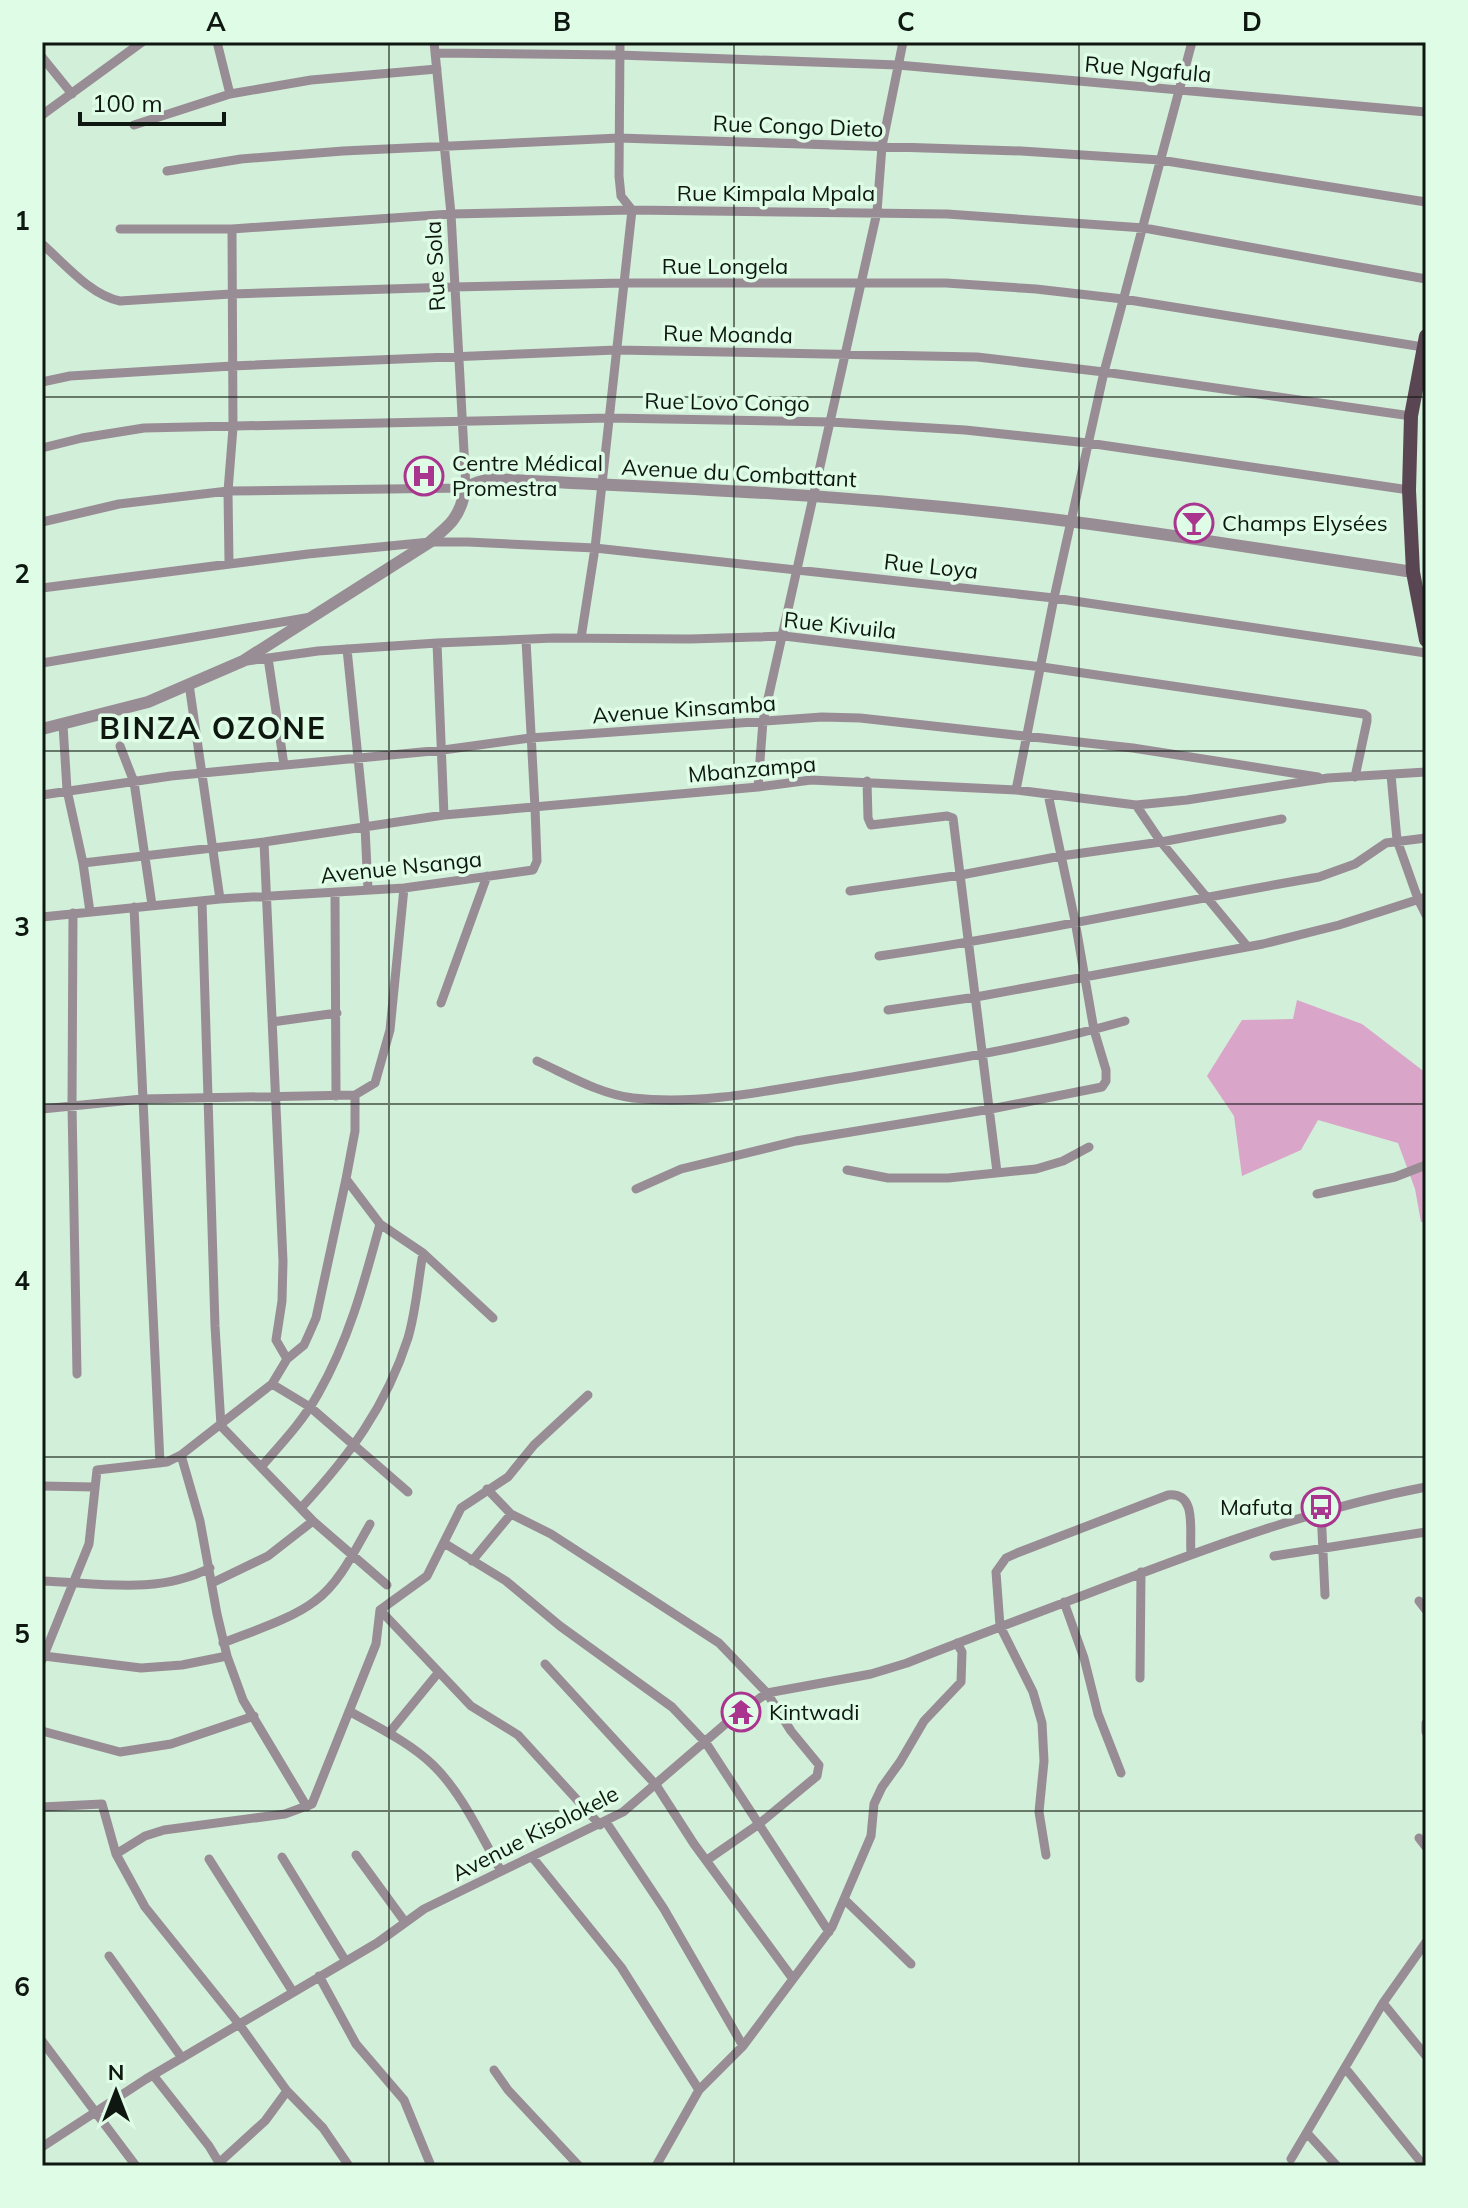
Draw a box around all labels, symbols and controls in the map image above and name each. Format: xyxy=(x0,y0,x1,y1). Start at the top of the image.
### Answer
text: A xyxy=(206,5,226,38)
text: B xyxy=(553,5,571,38)
text: C xyxy=(897,5,915,38)
text: D xyxy=(1242,5,1262,38)
street label: Rue Ngafula xyxy=(1083,50,1213,88)
scale bar xyxy=(80,76,224,126)
text: 100 m xyxy=(92,88,163,118)
street label: Rue Congo Dieto xyxy=(712,109,884,143)
street label: Rue Kimpala Mpala xyxy=(677,179,875,207)
text: 1 xyxy=(14,204,30,237)
street label: Rue Sola xyxy=(419,220,451,312)
street label: Rue Longela xyxy=(662,252,788,280)
street label: Rue Moanda xyxy=(663,319,793,349)
street label: Rue Lovo Congo xyxy=(644,387,810,417)
place label: Centre Médical Promestra xyxy=(452,449,603,502)
street label: Avenue du Combattant xyxy=(621,453,858,493)
hospital icon: Centre Médical Promestra xyxy=(403,455,445,497)
bar icon: Champs Elysées xyxy=(1173,502,1215,544)
place label: Champs Elysées xyxy=(1222,509,1388,537)
street label: Rue Loya xyxy=(883,547,979,585)
text: 2 xyxy=(14,557,30,590)
street label: Rue Kivuila xyxy=(782,605,898,645)
street label: Avenue Kinsamba xyxy=(591,689,777,729)
district label: BINZA OZONE xyxy=(99,709,327,747)
street label: Mbanzampa xyxy=(687,749,817,789)
street label: Avenue Nsanga xyxy=(319,845,483,889)
text: 3 xyxy=(14,910,30,943)
text: 4 xyxy=(14,1264,30,1297)
bus stop icon: Mafuta xyxy=(1300,1486,1342,1528)
place label: Mafuta xyxy=(1220,1493,1293,1521)
text: 5 xyxy=(14,1617,30,1650)
temple icon: Kintwadi xyxy=(720,1691,762,1733)
place label: Kintwadi xyxy=(769,1698,859,1726)
street label: Avenue Kisolokele xyxy=(447,1779,623,1887)
text: 6 xyxy=(14,1970,30,2003)
north arrow xyxy=(76,2052,156,2132)
text: N xyxy=(108,2058,124,2086)

